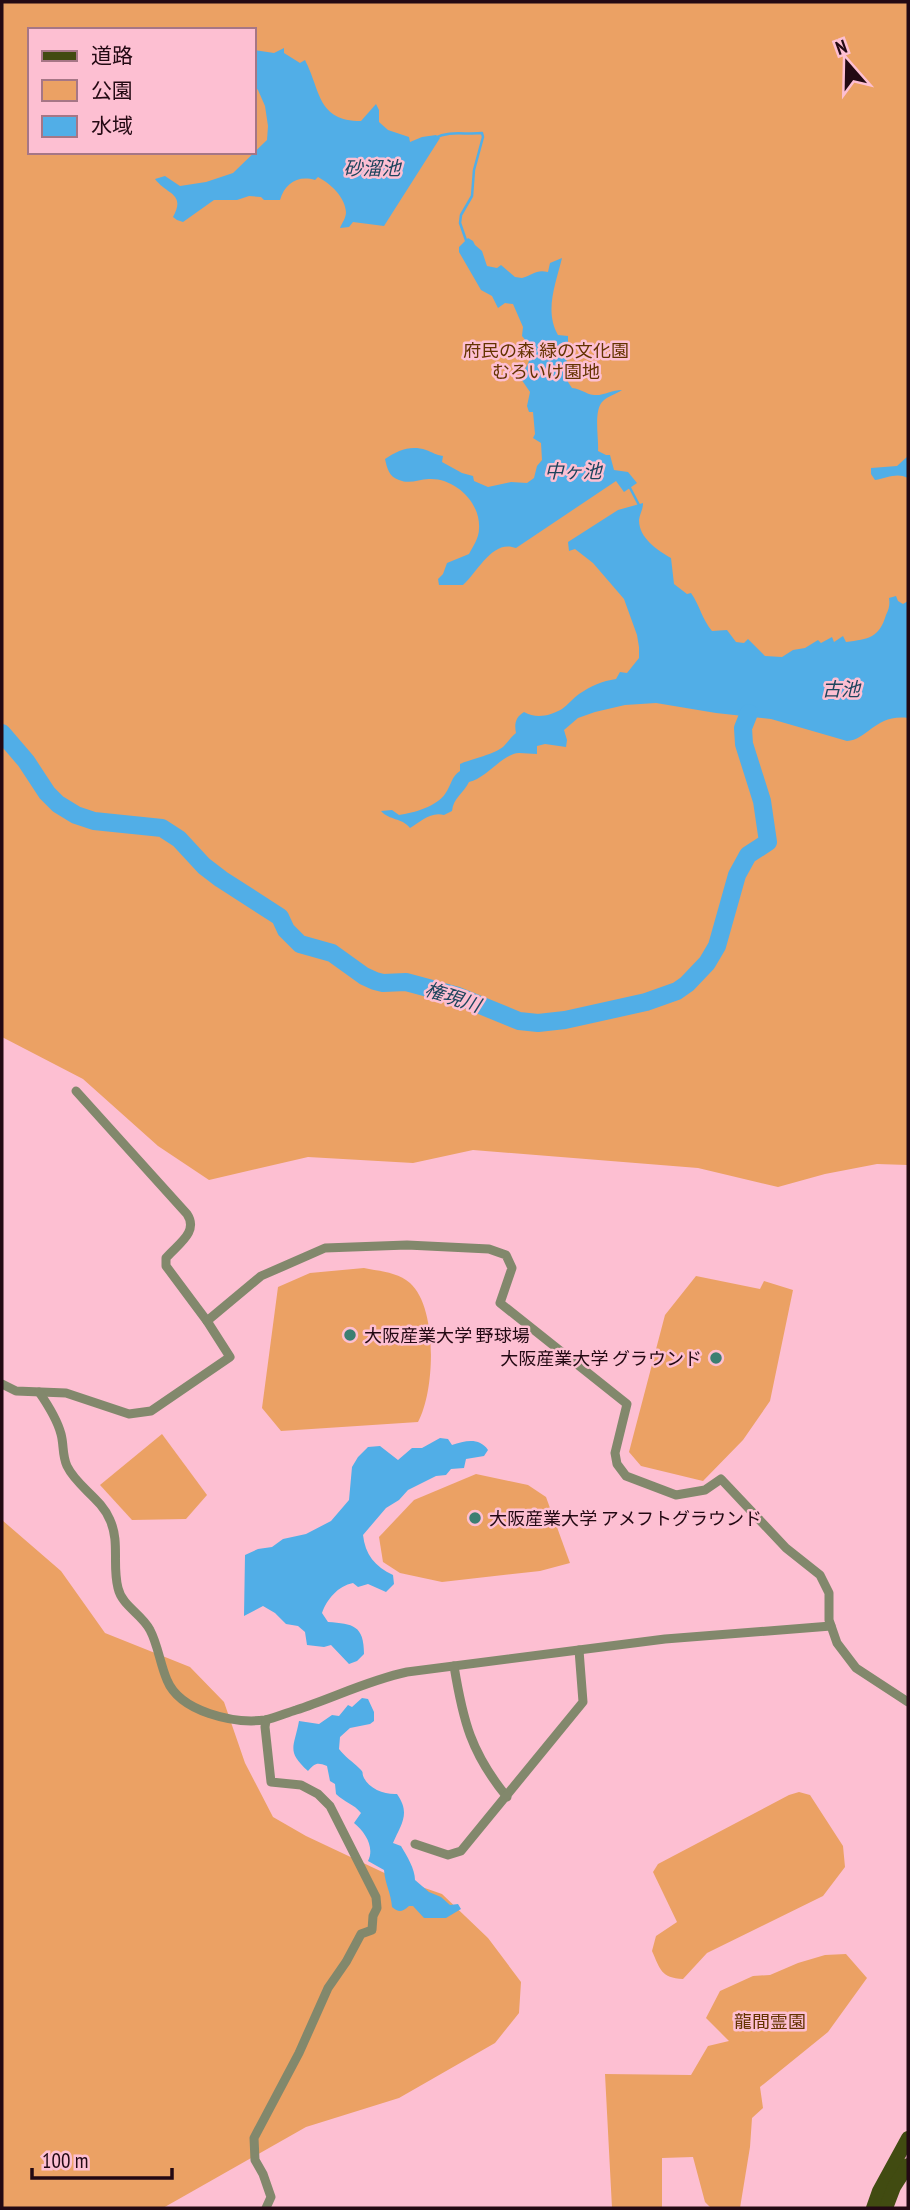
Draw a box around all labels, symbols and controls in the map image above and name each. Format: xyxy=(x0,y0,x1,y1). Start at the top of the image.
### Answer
legend xyxy=(28,28,256,154)
north arrow xyxy=(812,28,882,98)
text: N xyxy=(832,34,850,60)
text: 道路 xyxy=(91,42,133,69)
text: 公園 xyxy=(91,77,133,104)
text: 水域 xyxy=(91,112,133,139)
water label: 砂溜池 xyxy=(343,156,402,180)
park label: 府民の森 緑の文化園 むろいけ園地 xyxy=(463,339,629,383)
water label: 中ヶ池 xyxy=(544,459,603,483)
water label: 古池 xyxy=(822,677,862,701)
water label: 権現川 xyxy=(422,977,486,1018)
place label: 大阪産業大学 野球場 xyxy=(364,1324,530,1347)
marker: 大阪産業大学 野球場 xyxy=(342,1327,358,1343)
place label: 大阪産業大学 グラウンド xyxy=(500,1347,702,1370)
marker: 大阪産業大学 グラウンド xyxy=(708,1350,724,1366)
place label: 大阪産業大学 アメフトグラウンド xyxy=(489,1507,762,1530)
marker: 大阪産業大学 アメフトグラウンド xyxy=(467,1510,483,1526)
park label: 龍間霊園 xyxy=(734,2010,806,2033)
scale bar xyxy=(32,2136,172,2180)
text: 100 m xyxy=(42,2147,88,2174)

